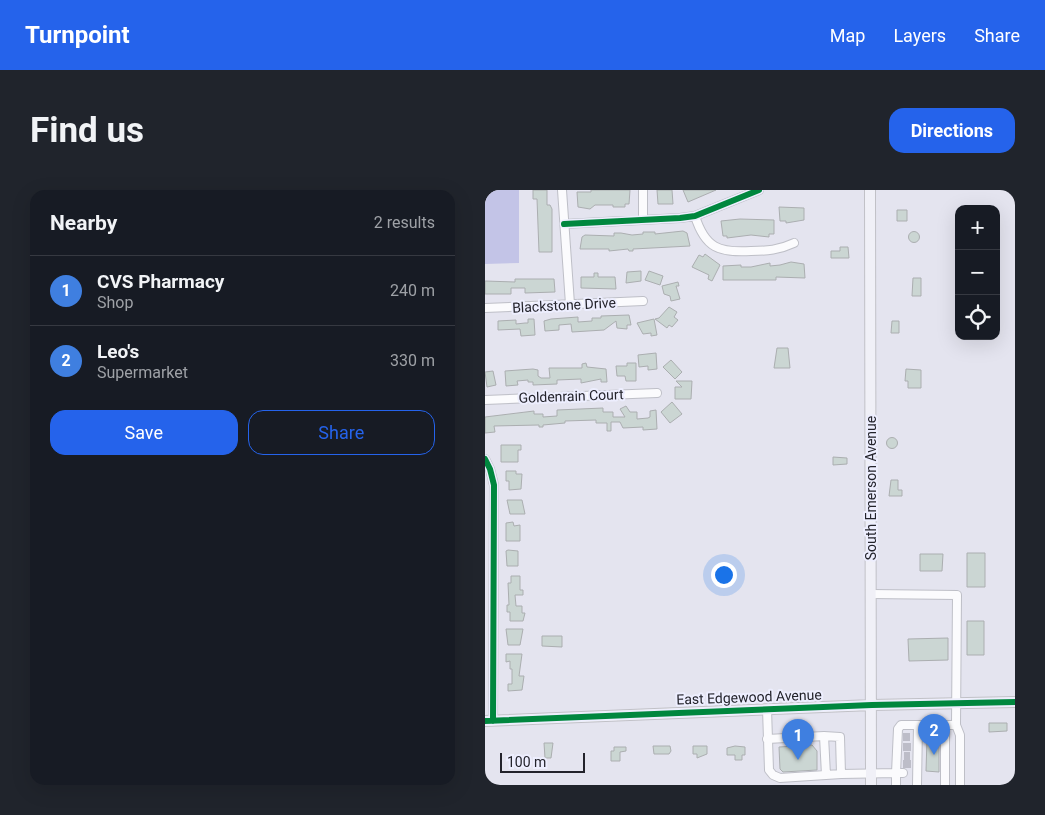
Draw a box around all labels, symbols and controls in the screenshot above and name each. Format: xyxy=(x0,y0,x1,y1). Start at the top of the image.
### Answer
text: Turnpoint xyxy=(25,21,130,49)
text: Map xyxy=(830,25,865,46)
text: Layers xyxy=(893,25,946,46)
text: Share xyxy=(974,25,1020,46)
button: Directions xyxy=(889,108,1015,153)
text: Find us xyxy=(30,110,144,151)
map controls xyxy=(955,205,1000,340)
button: + xyxy=(955,205,1000,250)
text: Nearby xyxy=(50,211,117,235)
text: 2 results xyxy=(374,213,435,232)
button: − xyxy=(955,250,1000,295)
text: CVS Pharmacy xyxy=(97,270,224,293)
text: 1 xyxy=(61,281,71,300)
text: 240 m xyxy=(390,281,435,300)
text: Shop xyxy=(97,293,133,312)
street label: Blackstone Drive xyxy=(512,294,616,316)
button: locate xyxy=(955,295,1000,340)
text: Leo's xyxy=(97,340,139,363)
text: 2 xyxy=(61,351,71,370)
text: 330 m xyxy=(390,351,435,370)
text: Supermarket xyxy=(97,363,188,382)
street label: Goldenrain Court xyxy=(518,386,624,406)
button: Save xyxy=(50,410,238,455)
button: Share xyxy=(248,410,435,455)
street label: South Emerson Avenue xyxy=(863,416,879,560)
your location xyxy=(711,562,737,588)
street label: East Edgewood Avenue xyxy=(676,686,822,708)
pin: 2 xyxy=(918,714,950,755)
pin: 1 xyxy=(782,719,814,760)
scale bar xyxy=(500,750,585,773)
text: 100 m xyxy=(507,754,546,770)

